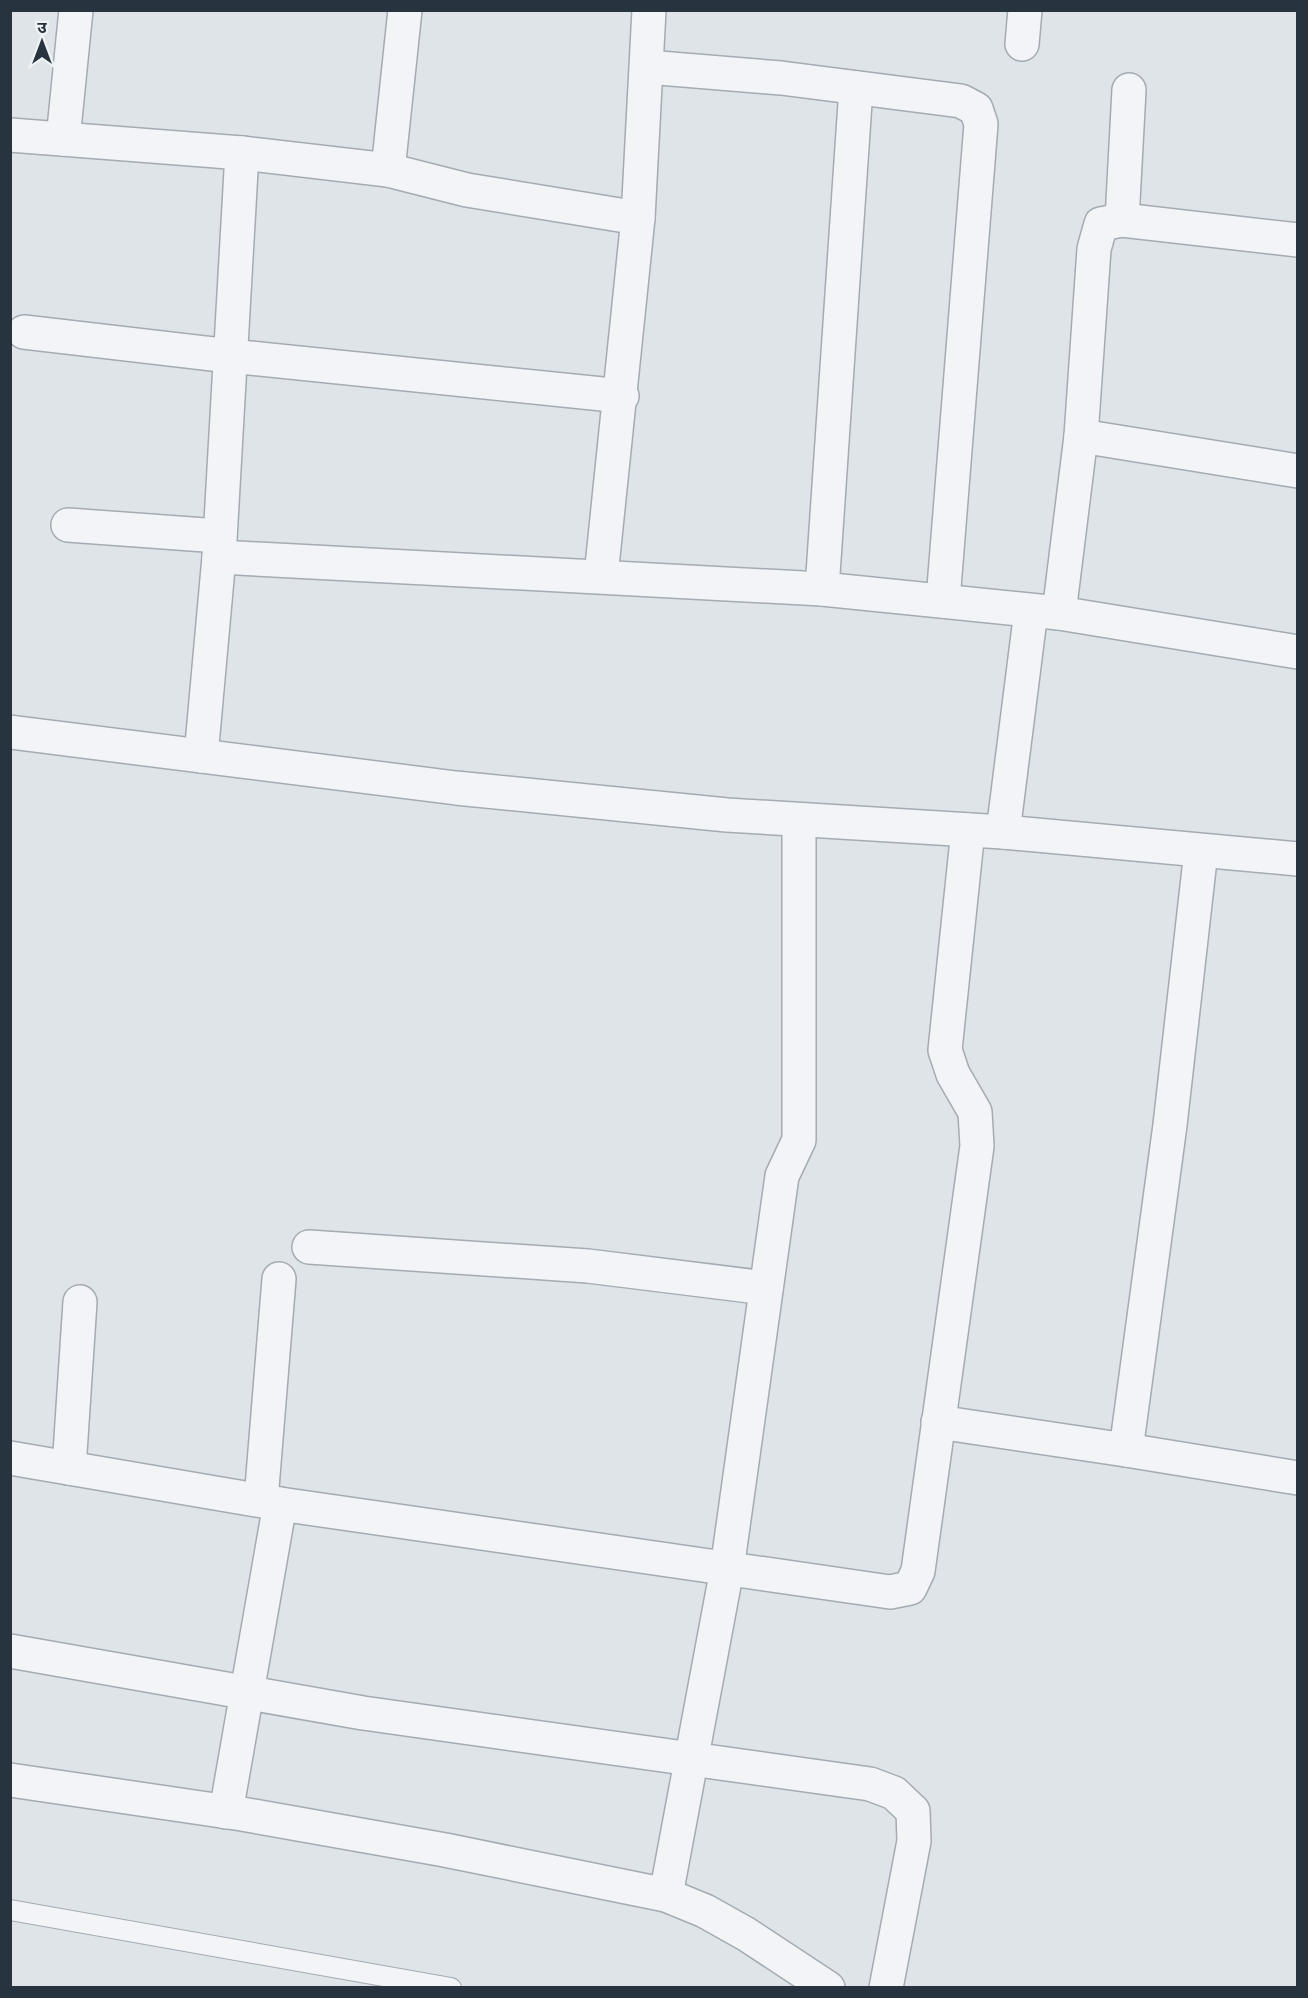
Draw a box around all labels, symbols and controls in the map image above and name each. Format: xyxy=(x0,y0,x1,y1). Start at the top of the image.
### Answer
north arrow xyxy=(12,12,72,72)
text: उ xyxy=(37,18,47,37)

